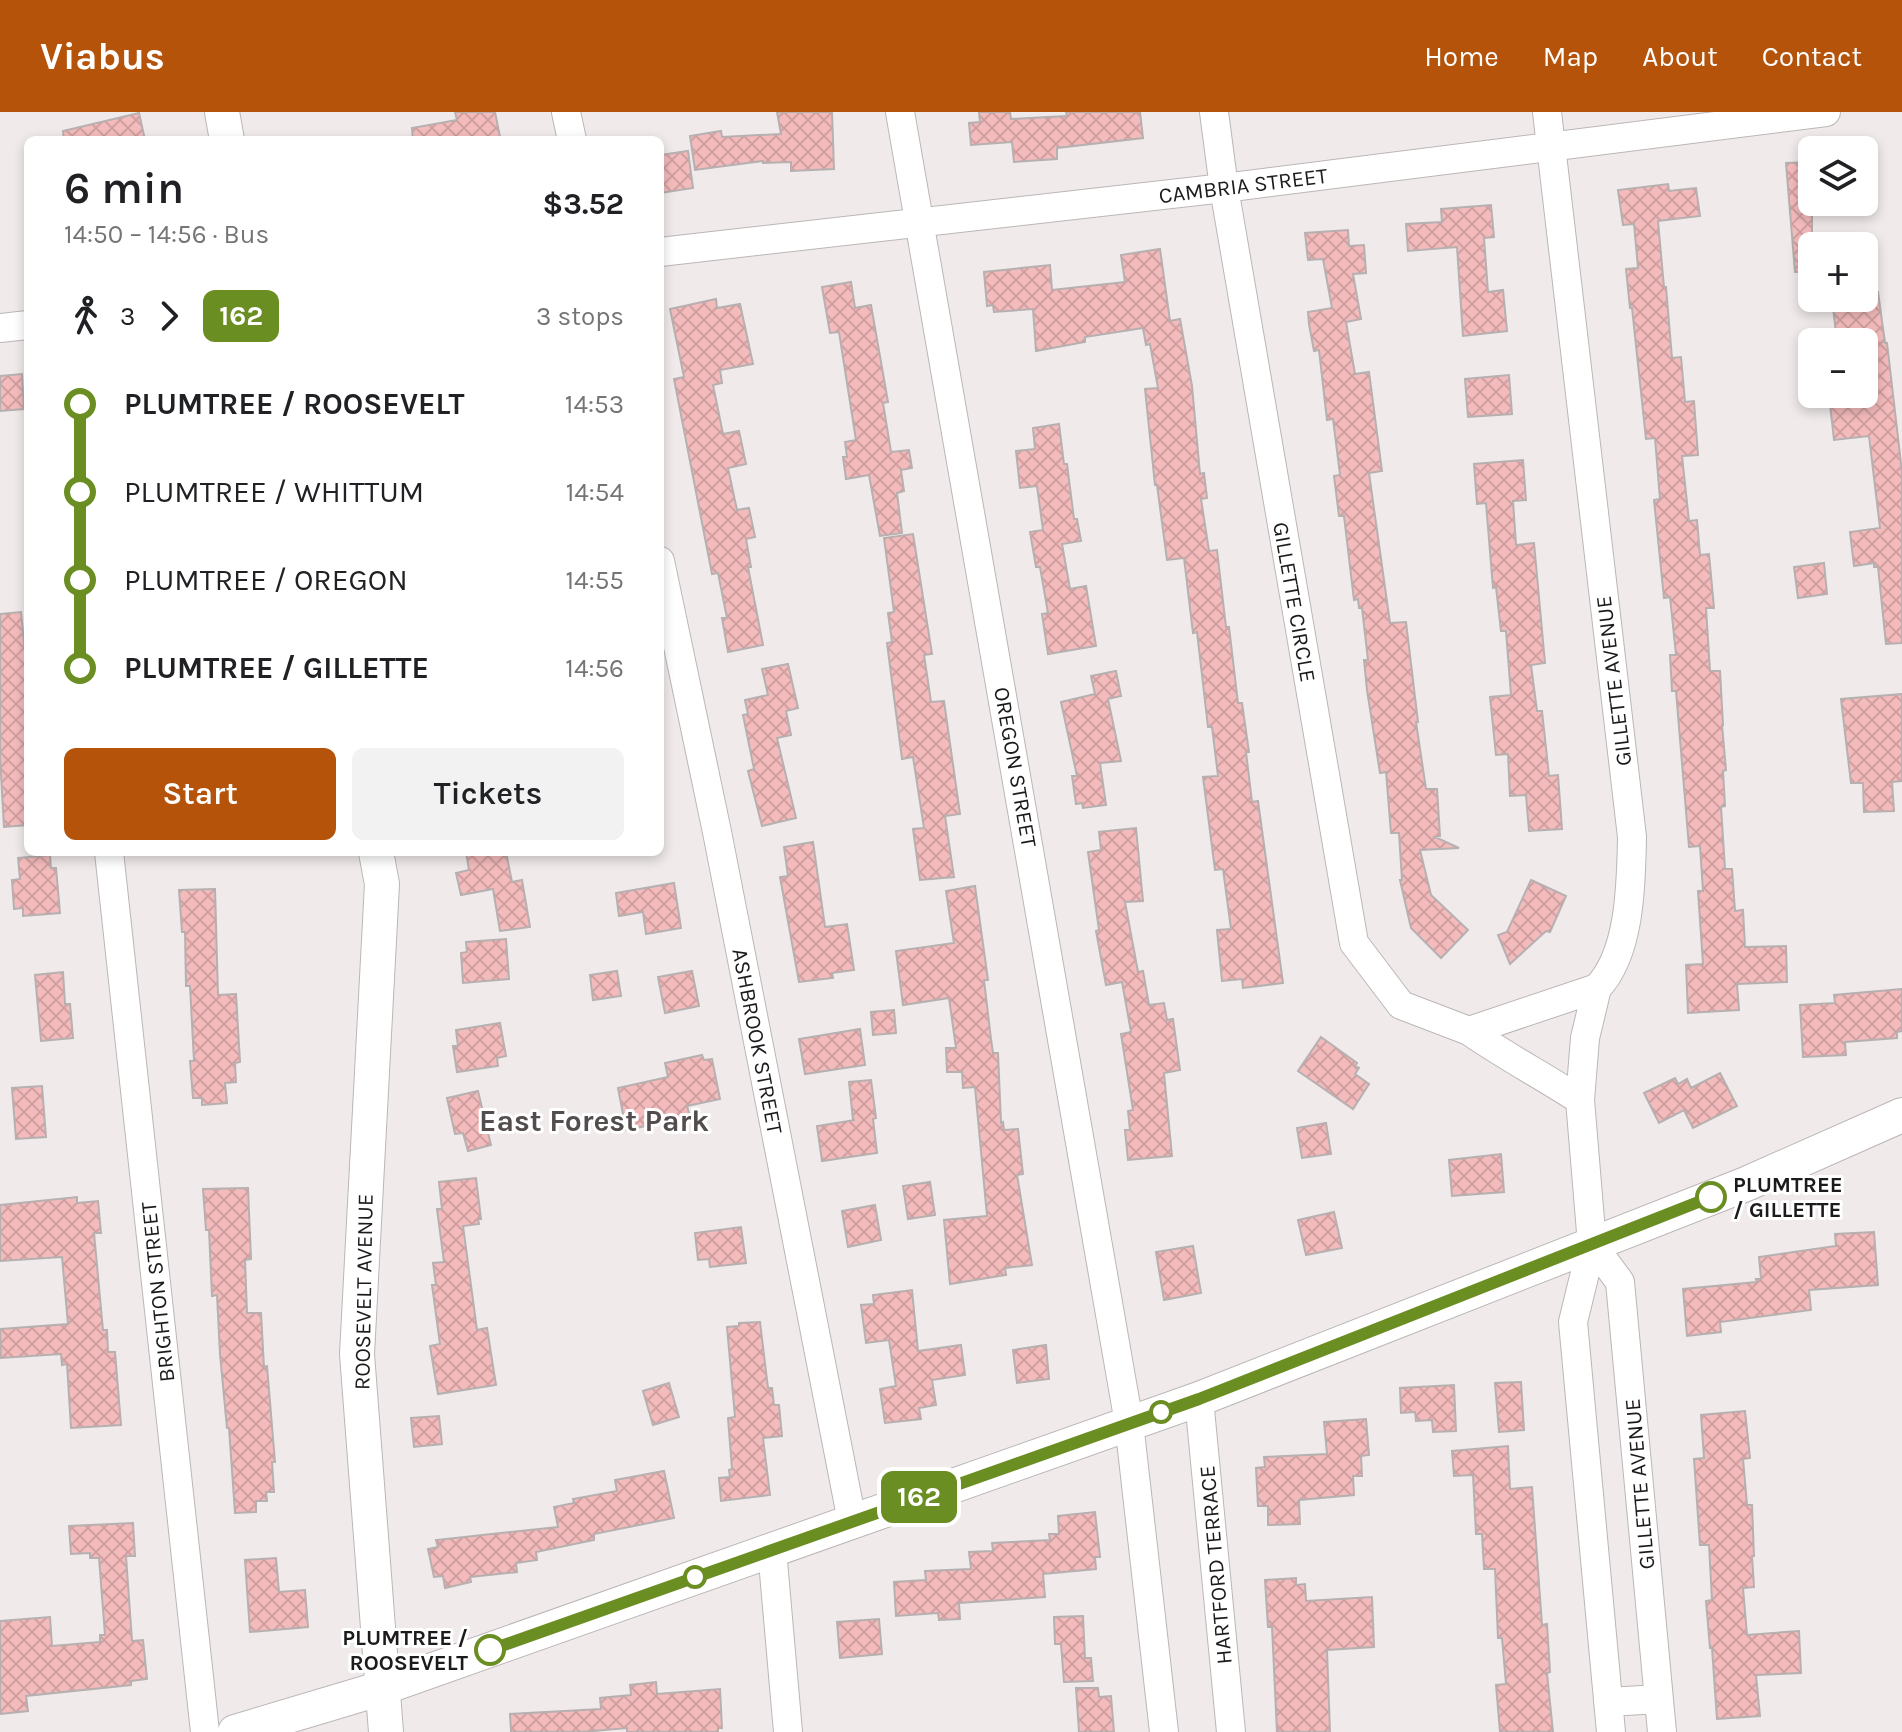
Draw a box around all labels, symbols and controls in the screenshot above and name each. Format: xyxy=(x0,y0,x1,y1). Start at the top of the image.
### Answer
text: Viabus xyxy=(40,34,165,79)
text: Home xyxy=(1424,40,1499,73)
text: Map xyxy=(1543,40,1598,73)
text: About xyxy=(1642,40,1718,73)
text: Contact xyxy=(1762,40,1862,73)
map controls xyxy=(1798,136,1878,408)
button: layers xyxy=(1798,136,1878,216)
text: 6 min xyxy=(64,163,184,214)
street label: CAMBRIA STREET xyxy=(1157,163,1329,209)
text: $3.52 xyxy=(543,186,624,222)
text: 14:50 – 14:56 · Bus xyxy=(64,219,269,250)
button: + xyxy=(1798,232,1878,312)
icon: walk xyxy=(64,294,108,338)
icon: forward xyxy=(147,294,191,338)
text: 162 xyxy=(219,299,263,332)
text: 3 xyxy=(120,301,135,332)
text: 3 stops xyxy=(536,301,624,332)
button: − xyxy=(1798,328,1878,408)
text: PLUMTREE / ROOSEVELT xyxy=(124,386,465,422)
text: 14:53 xyxy=(565,389,624,420)
text: PLUMTREE / WHITTUM xyxy=(124,474,424,510)
text: 14:54 xyxy=(566,477,624,508)
street label: GILLETTE CIRCLE xyxy=(1267,520,1321,684)
text: PLUMTREE / OREGON xyxy=(124,562,408,598)
text: 14:55 xyxy=(566,565,624,596)
street label: GILLETTE AVENUE xyxy=(1591,594,1637,768)
text: PLUMTREE / GILLETTE xyxy=(124,650,429,686)
text: 14:56 xyxy=(565,653,624,684)
street label: OREGON STREET xyxy=(988,685,1042,849)
button: Start xyxy=(64,748,336,840)
button: Tickets xyxy=(352,748,624,840)
street label: ASHBROOK STREET xyxy=(726,946,788,1136)
district label: East Forest Park xyxy=(479,1103,709,1139)
place label: PLUMTREE / GILLETTE xyxy=(1733,1172,1843,1223)
marker: PLUMTREE / GILLETTE xyxy=(1696,1182,1726,1212)
street label: ROOSEVELT AVENUE xyxy=(349,1194,379,1390)
street label: BRIGHTON STREET xyxy=(136,1200,180,1383)
street label: GILLETTE AVENUE xyxy=(1620,1397,1660,1570)
unlabelled marker xyxy=(1150,1401,1172,1423)
street label: HARTFORD TERRACE xyxy=(1194,1464,1238,1665)
line badge: 162 xyxy=(873,1471,965,1523)
text: 162 xyxy=(897,1480,941,1513)
unlabelled marker xyxy=(684,1566,706,1588)
place label: PLUMTREE / ROOSEVELT xyxy=(342,1625,468,1676)
marker: PLUMTREE / ROOSEVELT xyxy=(475,1635,505,1665)

